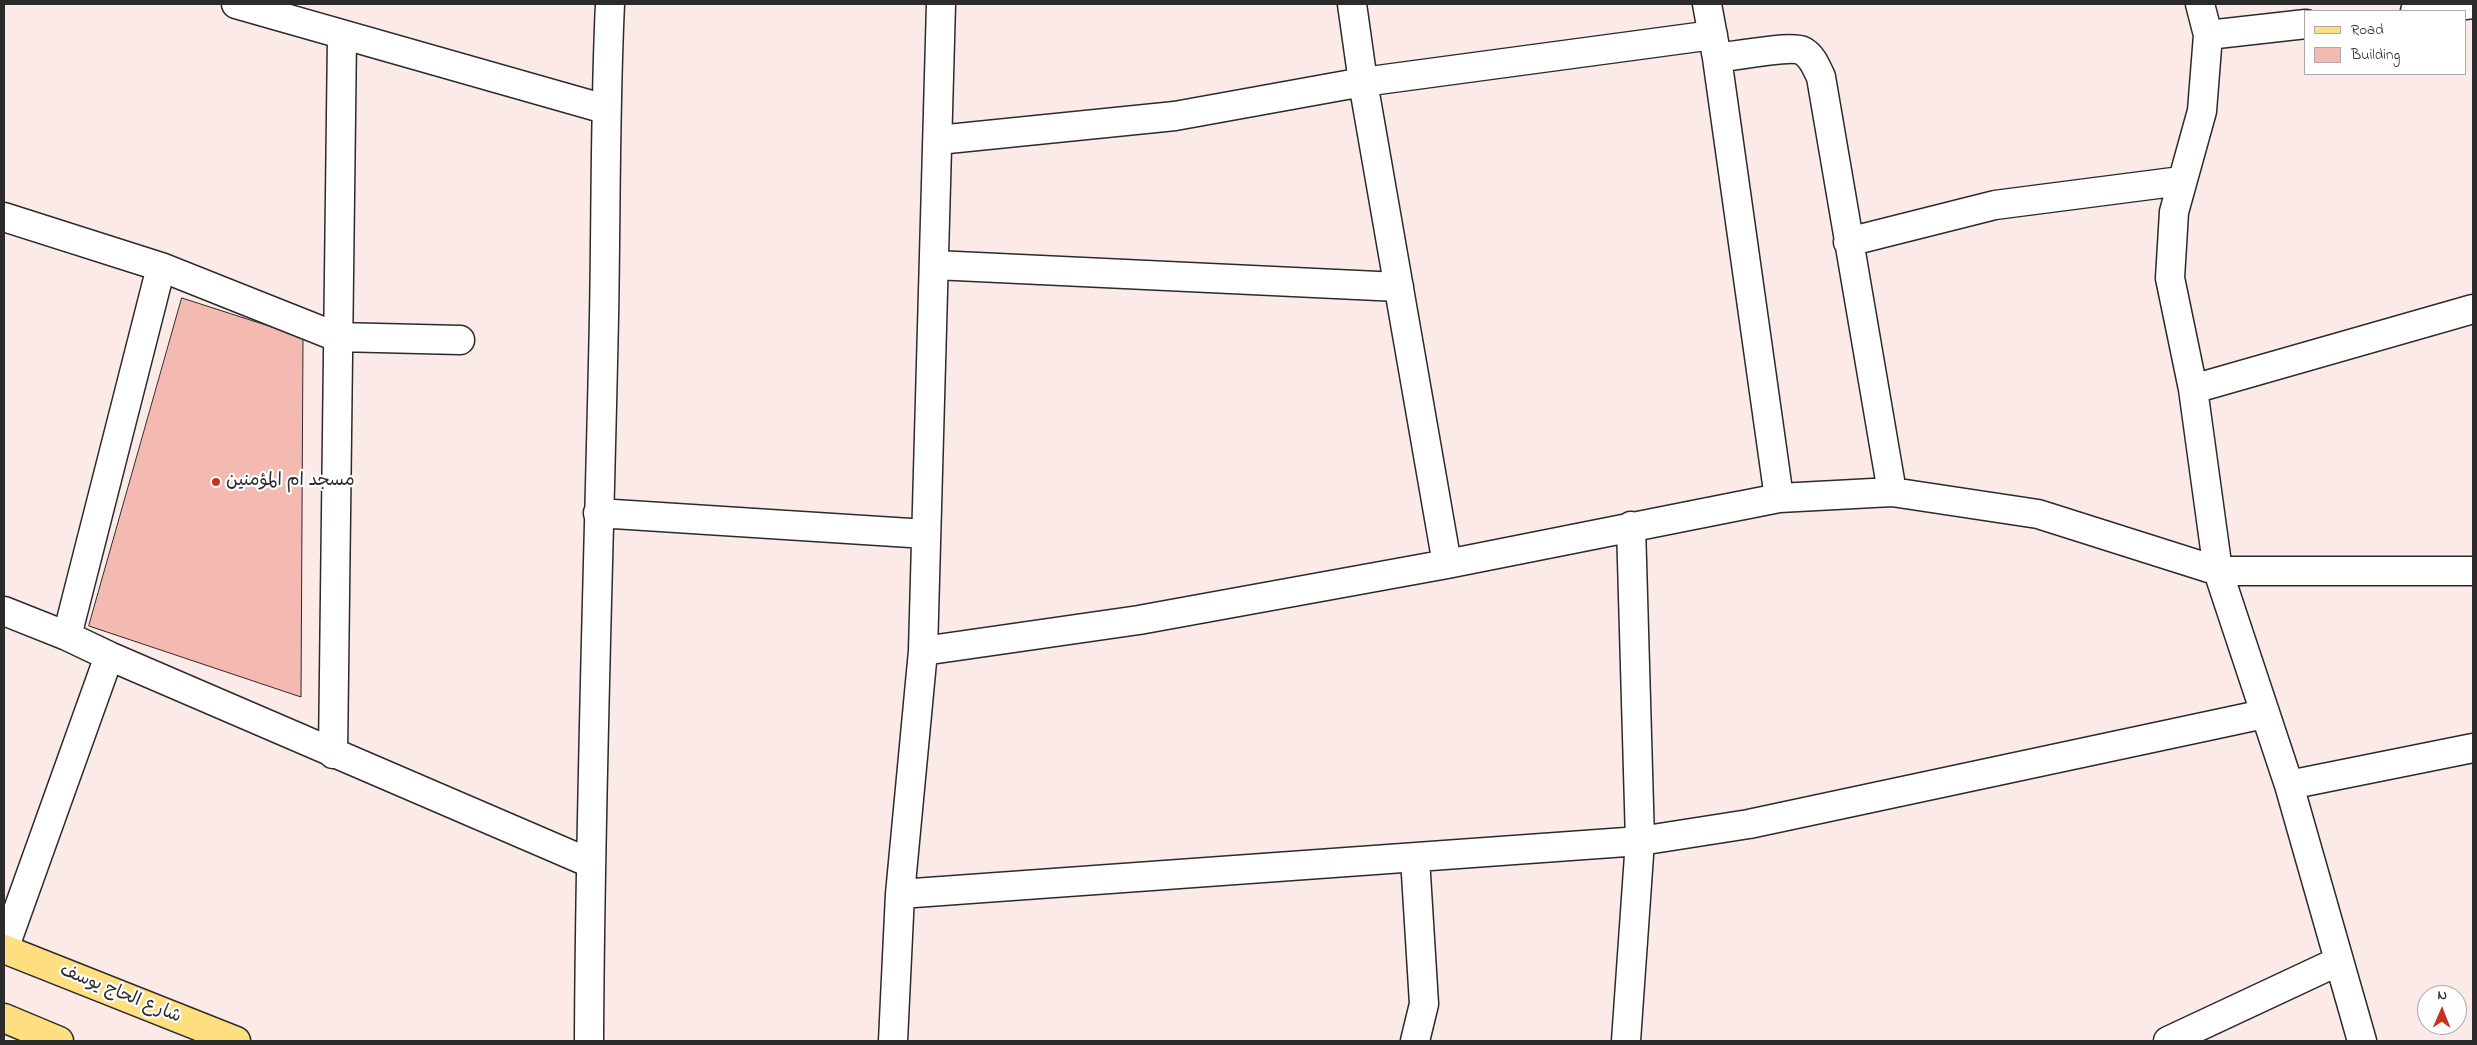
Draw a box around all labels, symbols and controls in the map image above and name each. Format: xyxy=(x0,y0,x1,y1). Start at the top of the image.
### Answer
legend xyxy=(2304,10,2467,75)
text: Road xyxy=(2351,19,2384,41)
text: Building xyxy=(2351,44,2400,66)
place label: مسجد ام المؤمنين xyxy=(226,471,355,493)
marker: مسجد ام المؤمنين xyxy=(210,476,222,488)
street label: شارع الحاج يوسف xyxy=(56,961,184,1029)
north arrow xyxy=(2417,985,2467,1035)
text: N xyxy=(2437,985,2447,1006)

